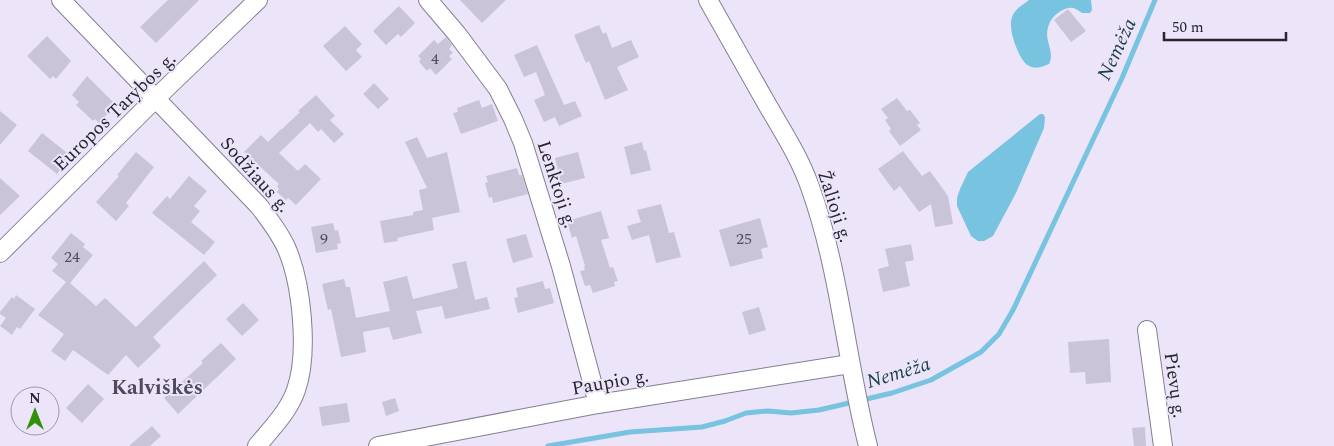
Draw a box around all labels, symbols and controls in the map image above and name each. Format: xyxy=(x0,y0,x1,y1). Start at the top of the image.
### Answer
scale bar xyxy=(1164,10,1286,42)
water label: Nemėža xyxy=(1089,13,1144,85)
text: 50 m xyxy=(1172,16,1204,39)
street label: Europos Tarybos g. xyxy=(47,46,183,179)
house number: 4 xyxy=(431,47,439,71)
street label: Sodžiaus g. xyxy=(213,130,297,220)
street label: Lenktoji g. xyxy=(529,137,584,232)
street label: Žalioji g. xyxy=(809,167,860,246)
house number: 9 xyxy=(320,227,328,251)
house number: 25 xyxy=(736,227,752,251)
house number: 24 xyxy=(64,245,80,269)
water label: Nemėža xyxy=(863,349,934,397)
street label: Pievų g. xyxy=(1156,350,1193,420)
street label: Paupio g. xyxy=(569,361,651,404)
district label: Kalviškės xyxy=(111,372,203,404)
north arrow xyxy=(10,386,60,436)
text: N xyxy=(29,388,41,409)

